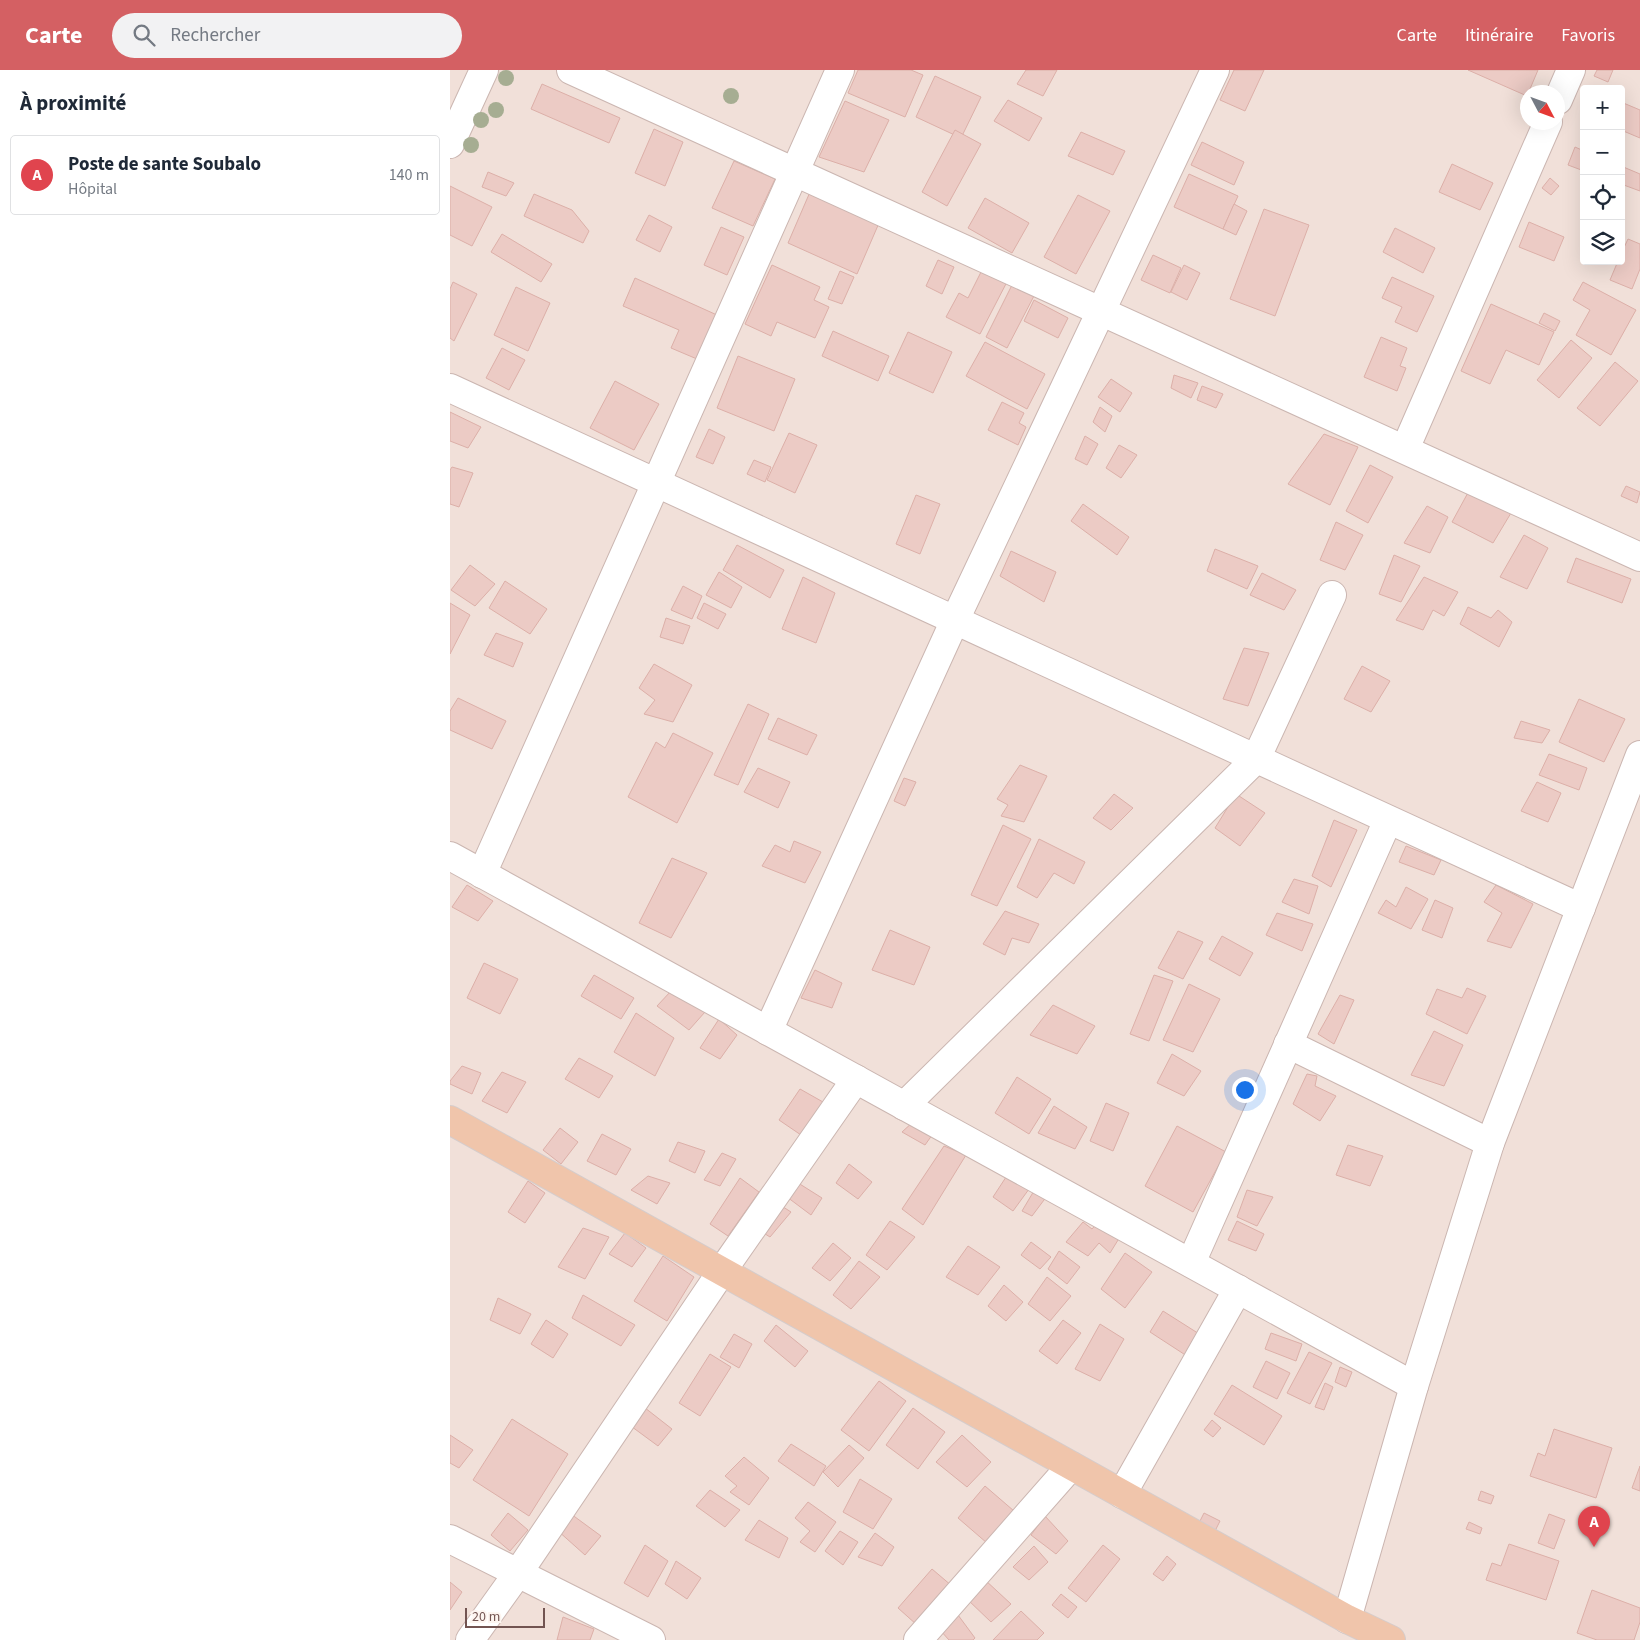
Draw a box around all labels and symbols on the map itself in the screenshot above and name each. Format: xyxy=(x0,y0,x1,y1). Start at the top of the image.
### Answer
north arrow xyxy=(1520,85,1565,130)
your location xyxy=(1232,1077,1258,1103)
pin: A xyxy=(1578,1506,1610,1547)
scale bar xyxy=(465,1605,545,1628)

